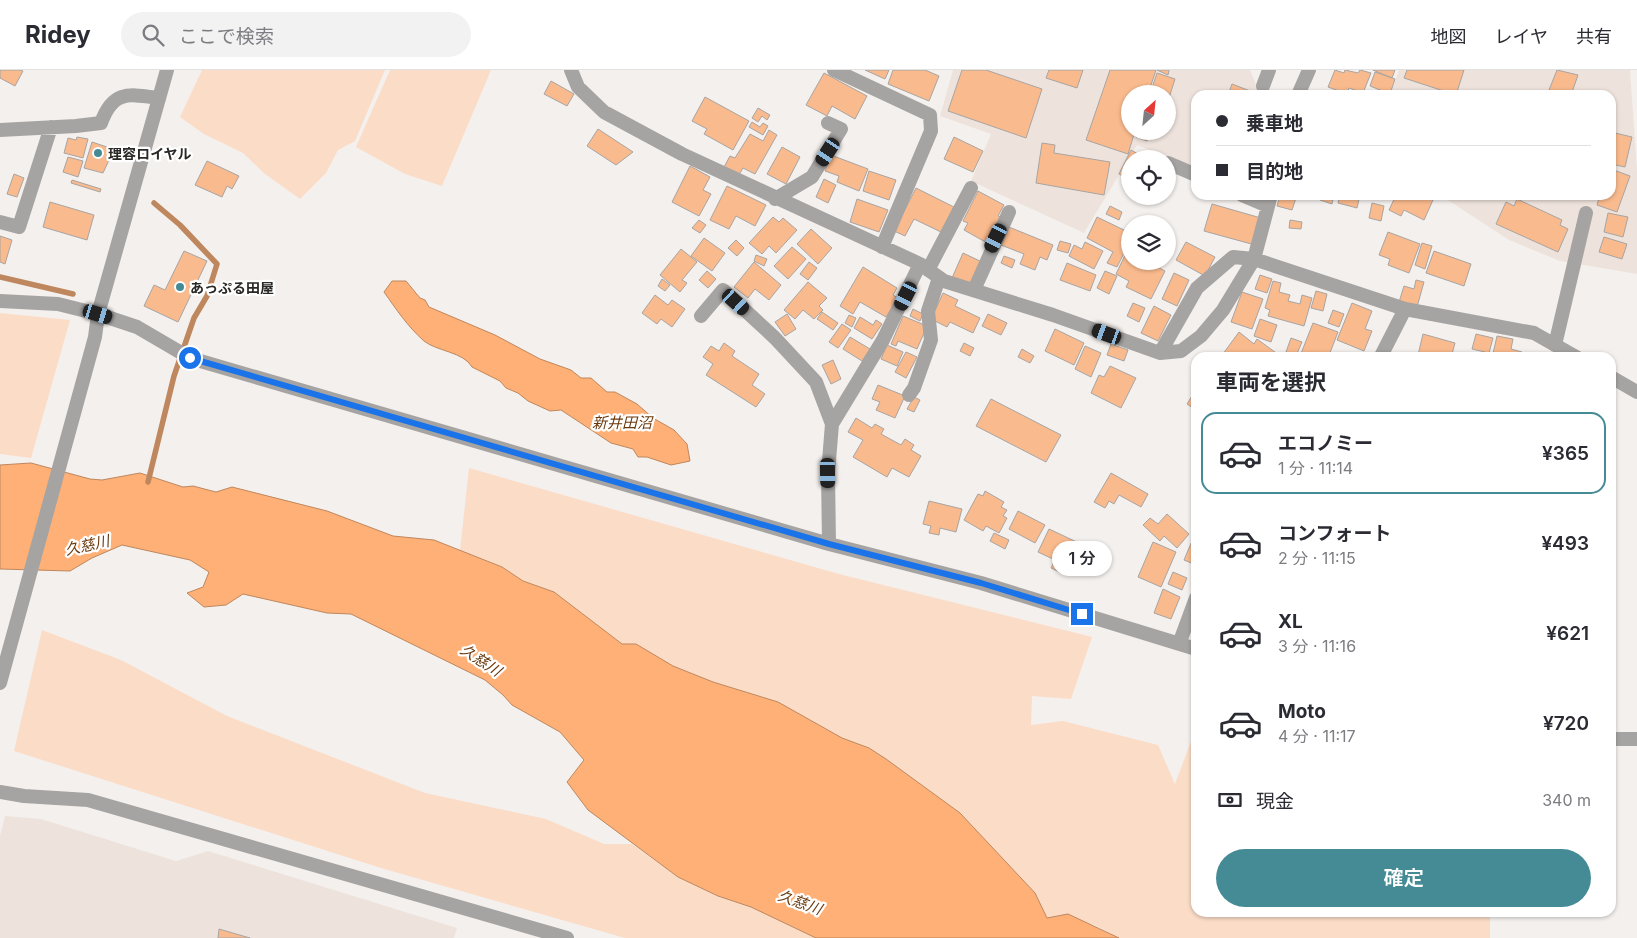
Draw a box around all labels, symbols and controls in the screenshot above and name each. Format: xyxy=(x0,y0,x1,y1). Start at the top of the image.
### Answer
search box xyxy=(121,12,471,57)
text: Ridey xyxy=(25,20,91,49)
icon: search xyxy=(139,21,167,49)
text: ここで検索 xyxy=(179,25,274,48)
text: 地図 xyxy=(1431,26,1467,47)
text: レイヤ xyxy=(1495,26,1548,47)
text: 共有 xyxy=(1576,26,1612,47)
north arrow xyxy=(1121,85,1176,140)
map controls xyxy=(1121,85,1176,270)
text: 乗車地 xyxy=(1246,112,1303,135)
car xyxy=(813,135,842,169)
place label: 理容ロイヤル xyxy=(108,145,192,162)
marker: 理容ロイヤル xyxy=(92,147,104,159)
button: locate xyxy=(1121,150,1176,205)
text: 目的地 xyxy=(1246,160,1303,183)
button: layers xyxy=(1121,215,1176,270)
car xyxy=(982,221,1009,255)
place label: あっぷる田屋 xyxy=(190,279,274,296)
car xyxy=(892,279,919,313)
marker: あっぷる田屋 xyxy=(174,281,186,293)
car xyxy=(719,286,752,318)
car xyxy=(81,302,114,326)
car xyxy=(1090,322,1123,346)
route start xyxy=(179,347,201,369)
text: 車両を選択 xyxy=(1216,369,1326,395)
water label: 新井田沼 xyxy=(592,413,654,432)
icon: car xyxy=(1218,431,1263,476)
text: エコノミー xyxy=(1278,432,1373,455)
text: ¥365 xyxy=(1542,442,1589,465)
car xyxy=(820,458,835,488)
text: 1 分 · 11:14 xyxy=(1278,458,1353,478)
icon: car xyxy=(1218,521,1263,566)
text: コンフォート xyxy=(1278,522,1391,545)
water label: 久慈川 xyxy=(63,531,113,559)
text: ¥493 xyxy=(1541,532,1589,555)
callout: 1 分 xyxy=(1052,542,1112,576)
text: 1 分 xyxy=(1069,548,1095,568)
text: 2 分 · 11:15 xyxy=(1278,548,1356,568)
route end xyxy=(1071,603,1093,625)
text: XL xyxy=(1278,610,1303,633)
icon: car xyxy=(1218,611,1263,656)
text: ¥621 xyxy=(1546,622,1589,645)
text: 3 分 · 11:16 xyxy=(1278,636,1356,656)
water label: 久慈川 xyxy=(457,640,507,681)
text: Moto xyxy=(1278,700,1326,723)
icon: car xyxy=(1218,701,1263,746)
text: ¥720 xyxy=(1543,712,1589,735)
text: 4 分 · 11:17 xyxy=(1278,726,1356,746)
icon: cash xyxy=(1216,786,1244,814)
text: 現金 xyxy=(1256,790,1294,813)
text: 340 m xyxy=(1542,790,1591,810)
button: 確定 xyxy=(1216,849,1591,907)
water label: 久慈川 xyxy=(776,885,826,919)

